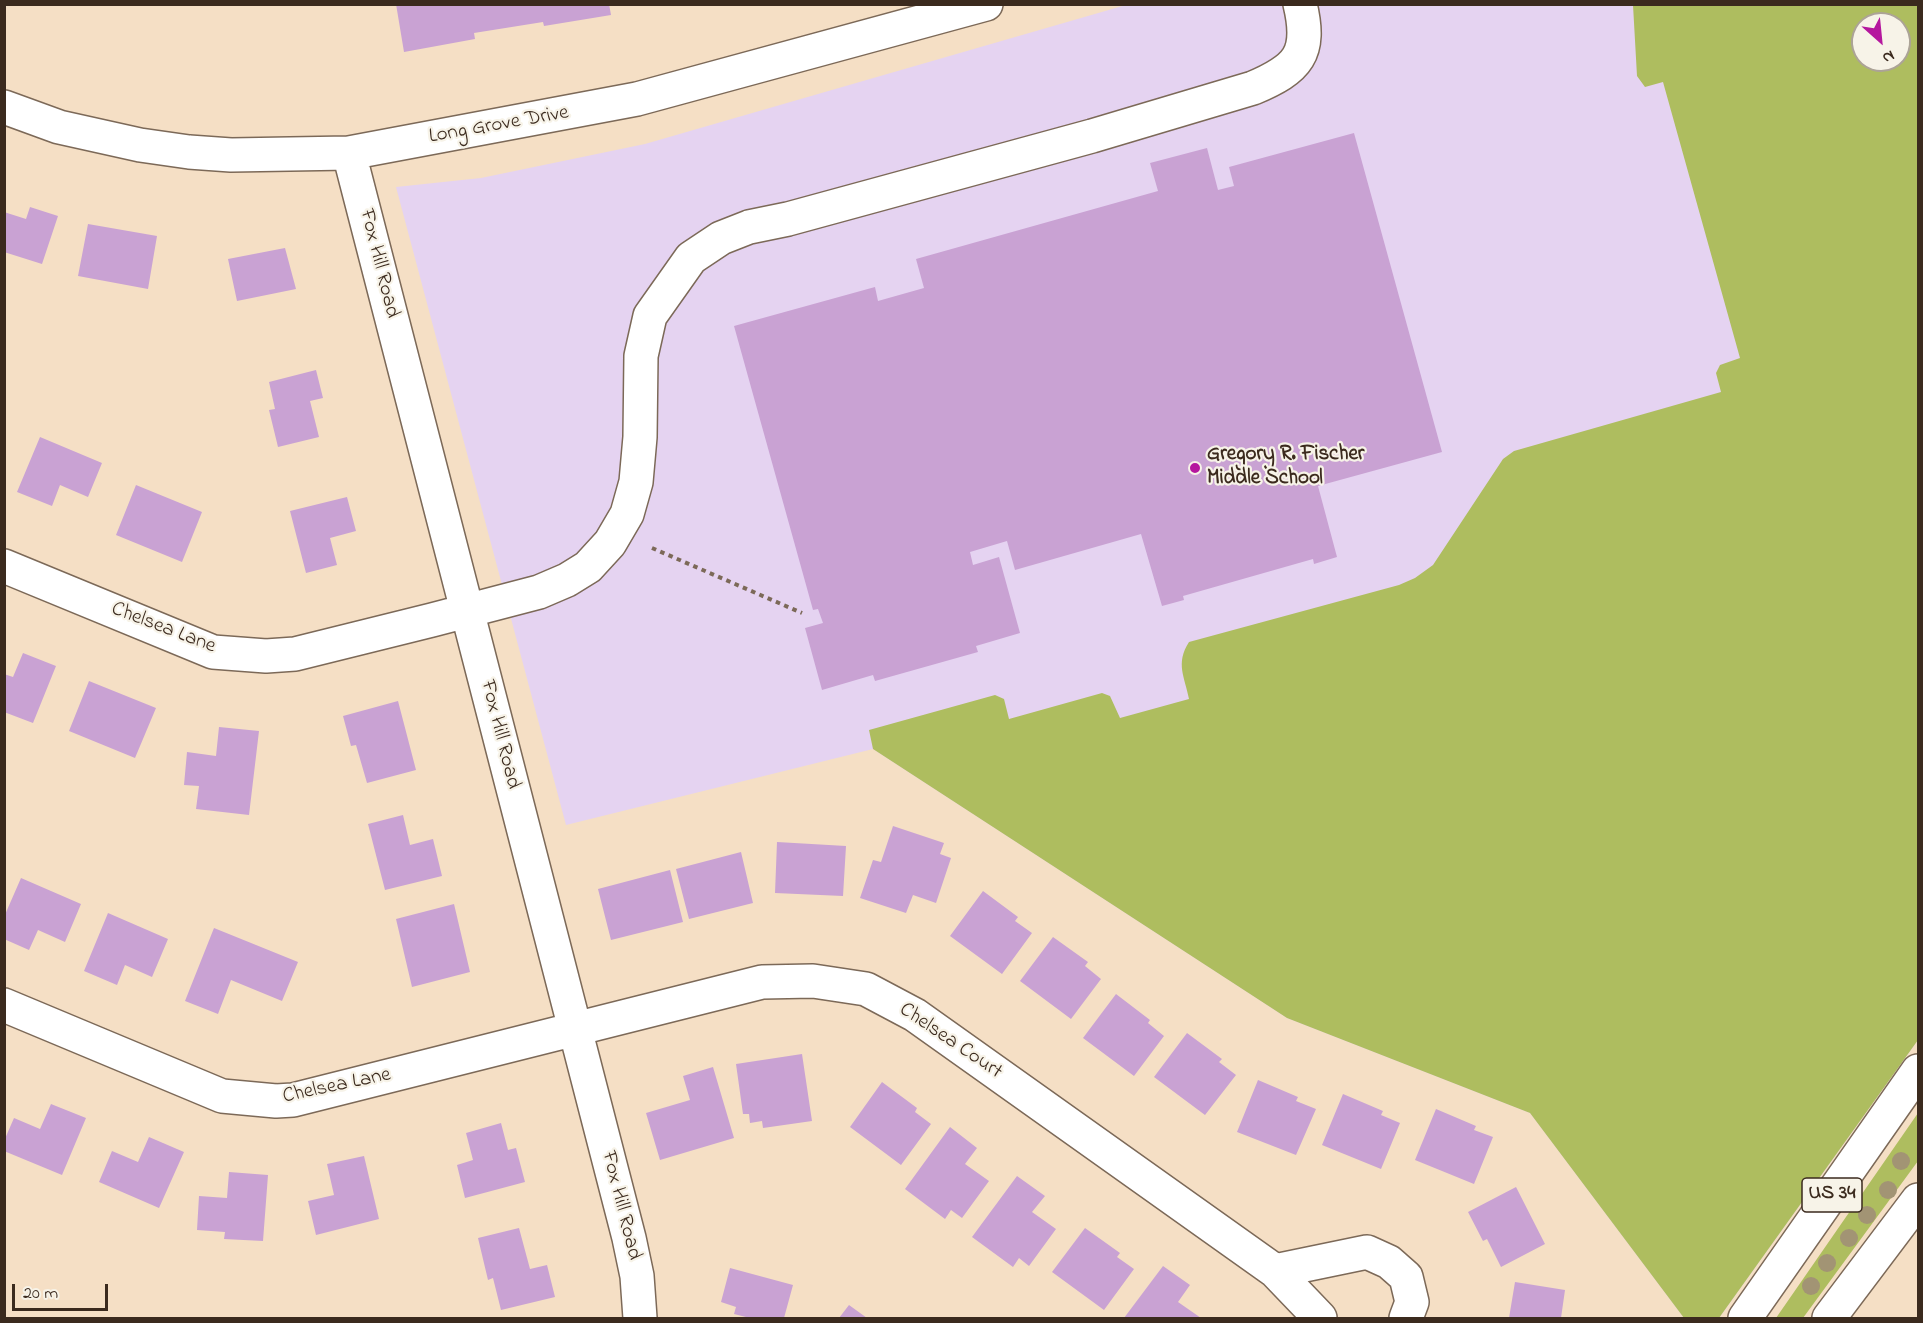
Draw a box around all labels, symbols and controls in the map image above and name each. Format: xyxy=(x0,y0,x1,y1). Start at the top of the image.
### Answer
north arrow xyxy=(1851,12,1911,72)
text: N xyxy=(1878,43,1899,69)
street label: Long Grove Drive xyxy=(427,101,571,151)
street label: Fox Hill Road xyxy=(352,207,404,321)
place label: Gregory R. Fischer Middle School xyxy=(1207,443,1364,493)
marker: Gregory R. Fischer Middle School xyxy=(1188,461,1202,475)
street label: Chelsea Lane xyxy=(107,598,219,660)
street label: Fox Hill Road xyxy=(473,678,525,792)
street label: Chelsea Court xyxy=(894,998,1006,1086)
street label: Chelsea Lane xyxy=(281,1063,393,1111)
street label: Fox Hill Road xyxy=(594,1149,646,1263)
road number: US 34 xyxy=(1802,1178,1862,1212)
scale bar xyxy=(15,1272,111,1310)
text: 20 m xyxy=(23,1281,58,1307)

